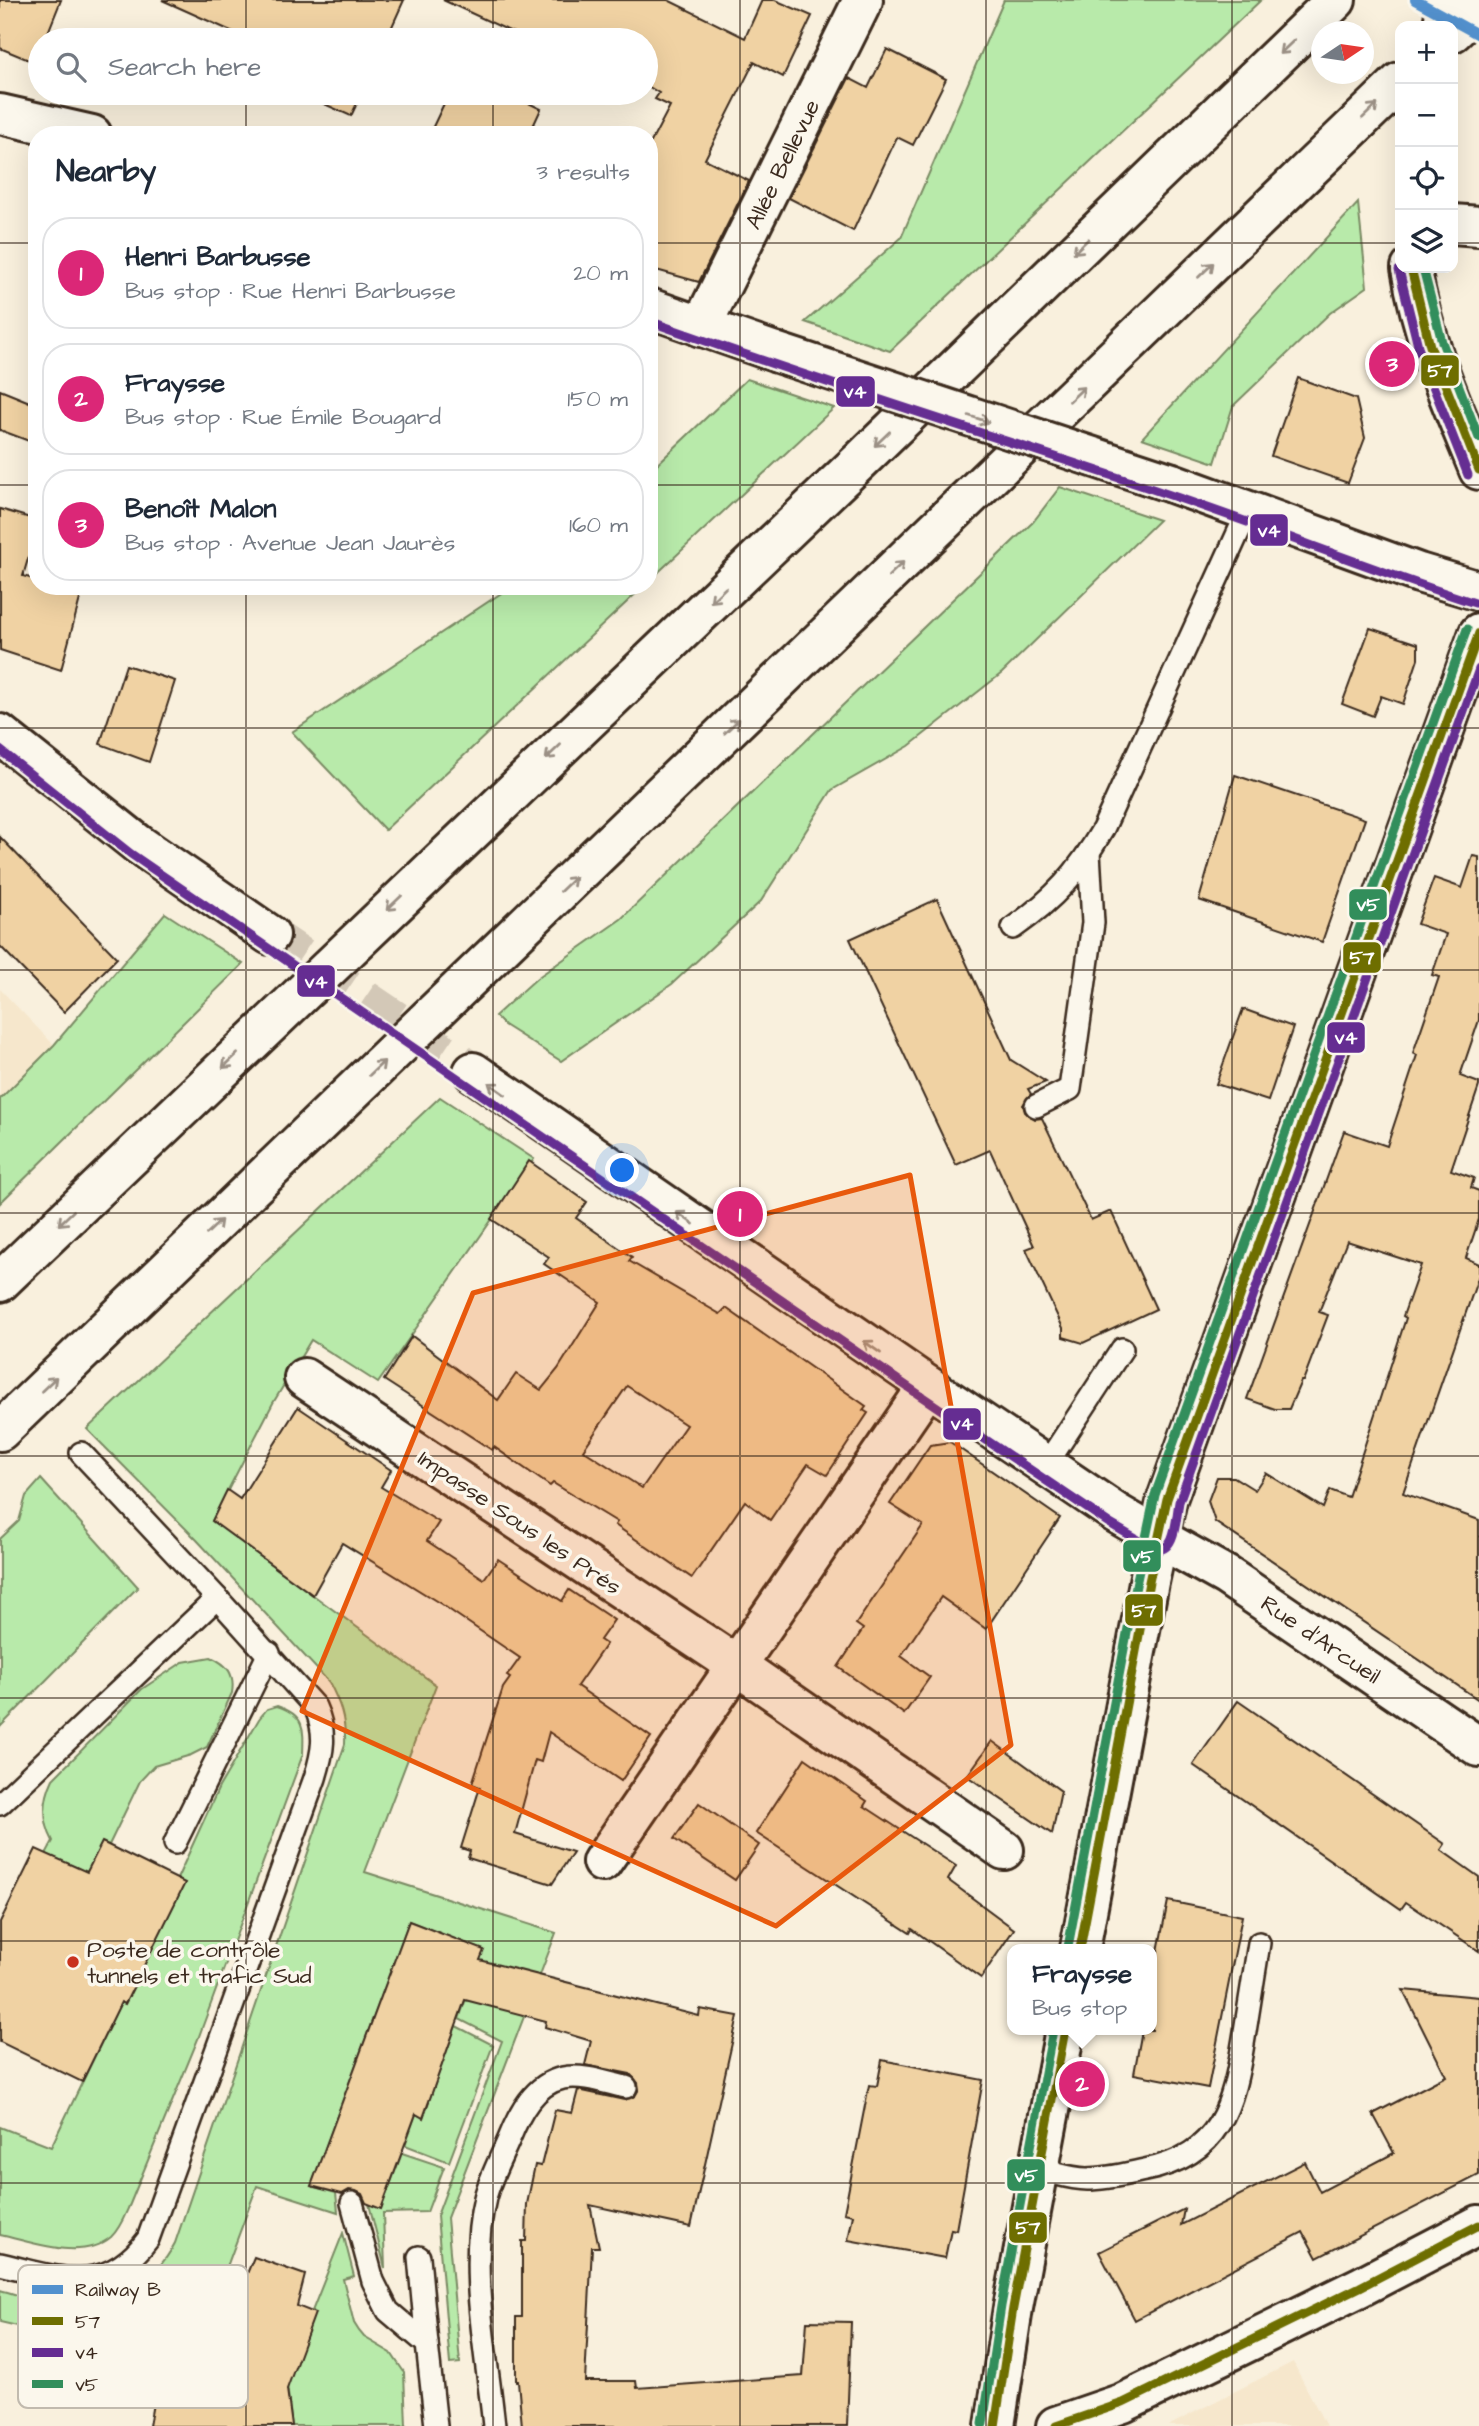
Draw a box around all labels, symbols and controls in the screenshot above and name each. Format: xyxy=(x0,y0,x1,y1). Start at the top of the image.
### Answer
north arrow xyxy=(1311,21,1374,84)
map controls xyxy=(1395,21,1458,273)
button: + xyxy=(1395,21,1458,84)
search box xyxy=(28,28,658,105)
one-way arrow xyxy=(1279,39,1296,56)
icon: search xyxy=(52,48,90,86)
text: Search here xyxy=(108,49,261,85)
button: − xyxy=(1395,84,1458,147)
street label: Allée Bellevue xyxy=(738,94,828,235)
one-way arrow xyxy=(1361,103,1378,120)
button: locate xyxy=(1395,147,1458,210)
text: Nearby xyxy=(56,151,156,193)
text: 3 results xyxy=(536,156,630,188)
button: layers xyxy=(1395,210,1458,273)
one-way arrow xyxy=(1073,237,1090,254)
text: Henri Barbusse xyxy=(125,239,311,275)
text: 1 xyxy=(80,257,82,289)
text: 20 m xyxy=(573,257,628,289)
one-way arrow xyxy=(1197,261,1214,278)
text: Bus stop · Rue Henri Barbusse xyxy=(125,275,456,307)
pin: 3 xyxy=(1369,338,1415,390)
line badge: 57 xyxy=(1420,354,1460,387)
text: 57 xyxy=(1427,358,1453,385)
text: Fraysse xyxy=(125,365,225,401)
line badge: v4 xyxy=(835,375,876,408)
text: v4 xyxy=(844,379,866,406)
text: 2 xyxy=(74,383,88,415)
text: 150 m xyxy=(567,383,628,415)
one-way arrow xyxy=(1069,386,1086,403)
text: Bus stop · Rue Émile Bougard xyxy=(125,401,441,433)
one-way arrow xyxy=(968,413,990,426)
one-way arrow xyxy=(874,430,891,447)
text: Benoît Malon xyxy=(125,491,276,527)
text: 3 xyxy=(75,509,87,541)
text: 160 m xyxy=(569,509,628,541)
line badge: v4 xyxy=(1249,513,1289,547)
text: v4 xyxy=(1258,518,1280,545)
text: Bus stop · Avenue Jean Jaurès xyxy=(125,527,455,559)
one-way arrow xyxy=(887,561,904,578)
one-way arrow xyxy=(709,587,726,604)
one-way arrow xyxy=(723,718,740,735)
one-way arrow xyxy=(545,744,562,761)
one-way arrow xyxy=(559,875,576,892)
line badge: v5 xyxy=(1348,888,1388,921)
text: v5 xyxy=(1356,892,1380,919)
one-way arrow xyxy=(386,895,403,912)
line badge: 57 xyxy=(1342,941,1382,974)
text: 57 xyxy=(1349,945,1375,972)
line badge: v4 xyxy=(296,964,336,998)
text: v4 xyxy=(305,969,327,996)
line badge: v4 xyxy=(1326,1021,1366,1054)
text: v4 xyxy=(1335,1025,1357,1052)
one-way arrow xyxy=(222,1052,239,1069)
one-way arrow xyxy=(368,1060,385,1077)
one-way arrow xyxy=(488,1082,508,1096)
your location xyxy=(605,1153,639,1187)
pin: 1 xyxy=(717,1188,763,1240)
one-way arrow xyxy=(58,1210,75,1227)
one-way arrow xyxy=(676,1211,695,1225)
one-way arrow xyxy=(205,1219,222,1236)
one-way arrow xyxy=(863,1340,882,1354)
one-way arrow xyxy=(41,1376,58,1393)
line badge: v4 xyxy=(942,1407,982,1441)
text: v4 xyxy=(951,1411,973,1438)
street label: Impasse Sous les Prés xyxy=(411,1443,627,1603)
line badge: v5 xyxy=(1122,1539,1162,1573)
text: v5 xyxy=(1130,1544,1154,1571)
street label: Rue d'Arcueil xyxy=(1254,1588,1387,1692)
line badge: 57 xyxy=(1124,1593,1164,1627)
text: 57 xyxy=(1131,1598,1157,1625)
place label: Poste de contrôle tunnels et trafic Sud xyxy=(87,1934,312,1992)
popup xyxy=(1007,1944,1157,2035)
marker: Poste de contrôle tunnels et trafic Sud xyxy=(65,1954,81,1970)
text: Fraysse xyxy=(1032,1956,1132,1992)
text: Bus stop xyxy=(1032,1992,1127,2024)
pin: 2 xyxy=(1059,2058,1105,2110)
line badge: v5 xyxy=(1006,2158,1046,2192)
text: v5 xyxy=(1014,2163,1038,2190)
line badge: 57 xyxy=(1008,2211,1048,2244)
text: 57 xyxy=(1015,2215,1041,2242)
legend xyxy=(18,2265,248,2408)
text: Railway B xyxy=(75,2277,161,2305)
text: 57 xyxy=(75,2309,100,2336)
text: v4 xyxy=(75,2340,98,2367)
text: v5 xyxy=(75,2372,99,2399)

